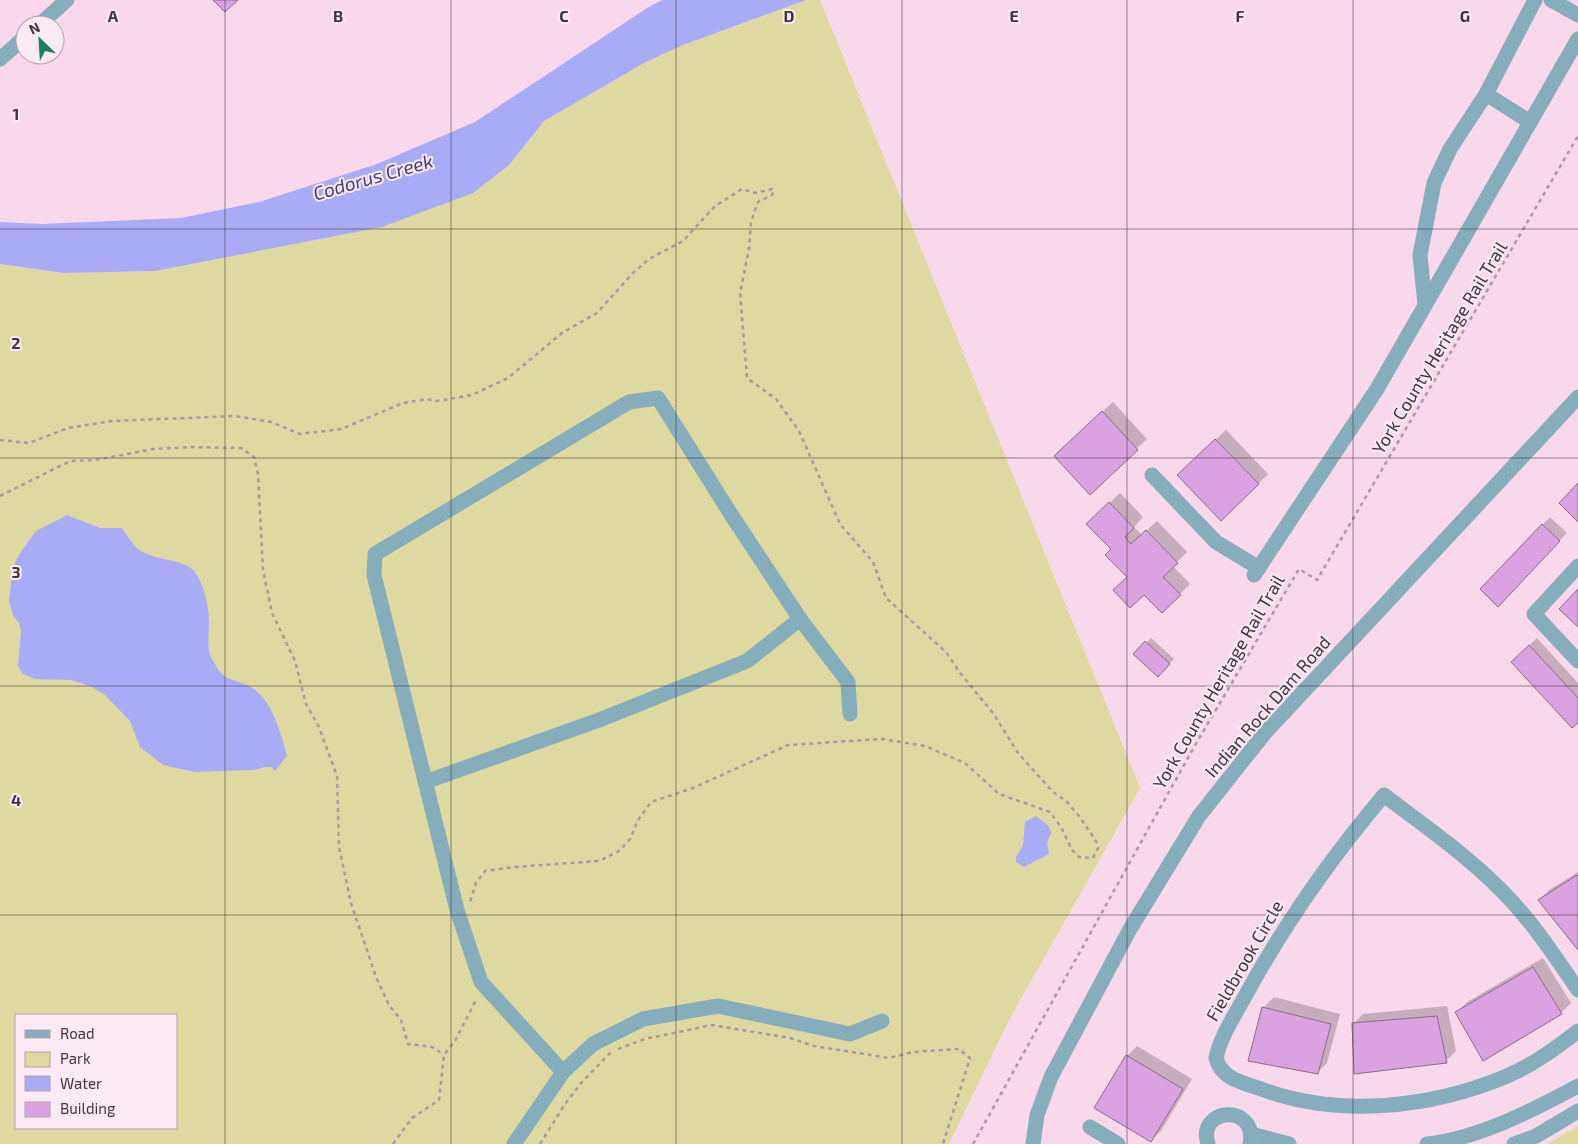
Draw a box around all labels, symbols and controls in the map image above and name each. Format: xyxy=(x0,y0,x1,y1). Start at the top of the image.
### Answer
text: A xyxy=(108,6,119,25)
text: B xyxy=(333,6,343,25)
text: C xyxy=(559,6,569,25)
text: D xyxy=(784,6,795,25)
text: E xyxy=(1009,6,1019,25)
text: F xyxy=(1236,6,1245,25)
text: G xyxy=(1460,6,1470,25)
north arrow xyxy=(15,15,65,65)
text: N xyxy=(26,18,42,38)
text: 1 xyxy=(13,104,19,123)
water label: Codorus Creek xyxy=(310,148,436,205)
street label: York County Heritage Rail Trail xyxy=(1367,237,1512,458)
text: 2 xyxy=(11,333,21,352)
text: 3 xyxy=(11,562,21,581)
street label: York County Heritage Rail Trail xyxy=(1148,570,1289,793)
street label: Indian Rock Dam Road xyxy=(1200,631,1335,782)
text: 4 xyxy=(11,790,21,809)
street label: Fieldbrook Circle xyxy=(1201,896,1288,1025)
legend xyxy=(15,1014,178,1129)
text: Road xyxy=(60,1024,95,1042)
text: Park xyxy=(60,1049,91,1067)
text: Water xyxy=(60,1074,102,1092)
text: Building xyxy=(60,1099,116,1117)

